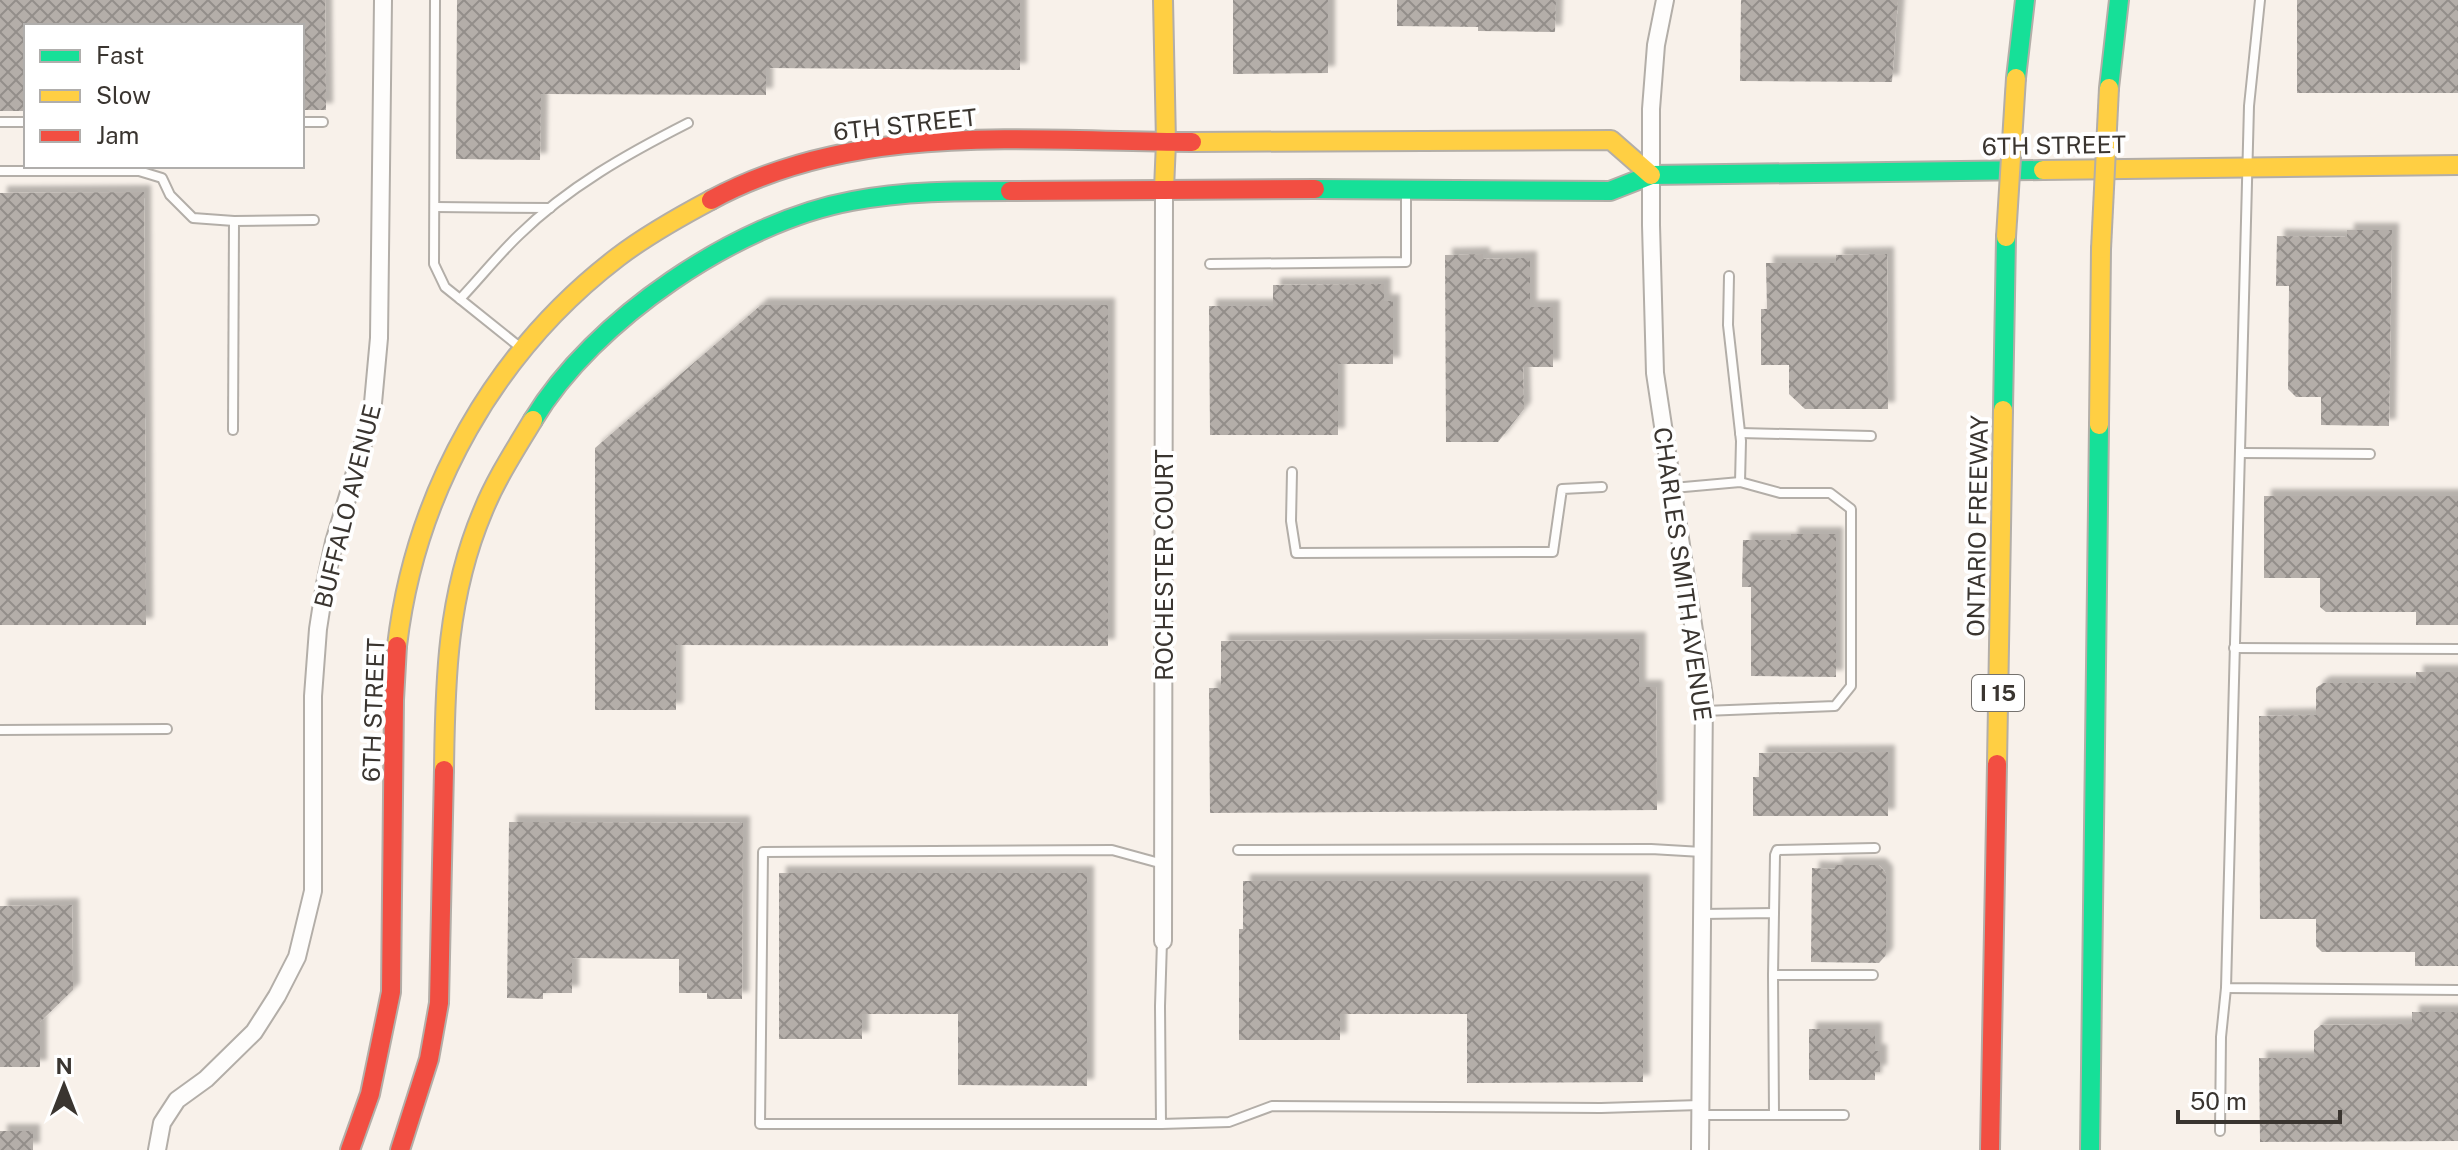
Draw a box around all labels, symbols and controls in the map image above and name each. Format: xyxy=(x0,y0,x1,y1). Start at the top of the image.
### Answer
legend xyxy=(24,24,304,168)
text: Fast xyxy=(96,41,144,69)
text: Slow xyxy=(96,81,151,109)
street label: 6TH STREET xyxy=(832,103,978,145)
text: Jam xyxy=(96,121,139,149)
street label: 6TH STREET xyxy=(1982,130,2126,160)
street label: BUFFALO AVENUE xyxy=(308,401,386,611)
street label: ONTARIO FREEWAY xyxy=(1961,414,1993,637)
street label: CHARLES SMITH AVENUE xyxy=(1648,425,1718,723)
street label: ROCHESTER COURT xyxy=(1150,449,1178,681)
street label: 6TH STREET xyxy=(356,637,390,783)
road number: I 15 xyxy=(1972,675,2024,711)
north arrow xyxy=(24,1046,104,1126)
text: N xyxy=(55,1053,73,1079)
scale bar xyxy=(2178,1074,2340,1124)
text: 50 m xyxy=(2190,1087,2247,1115)

